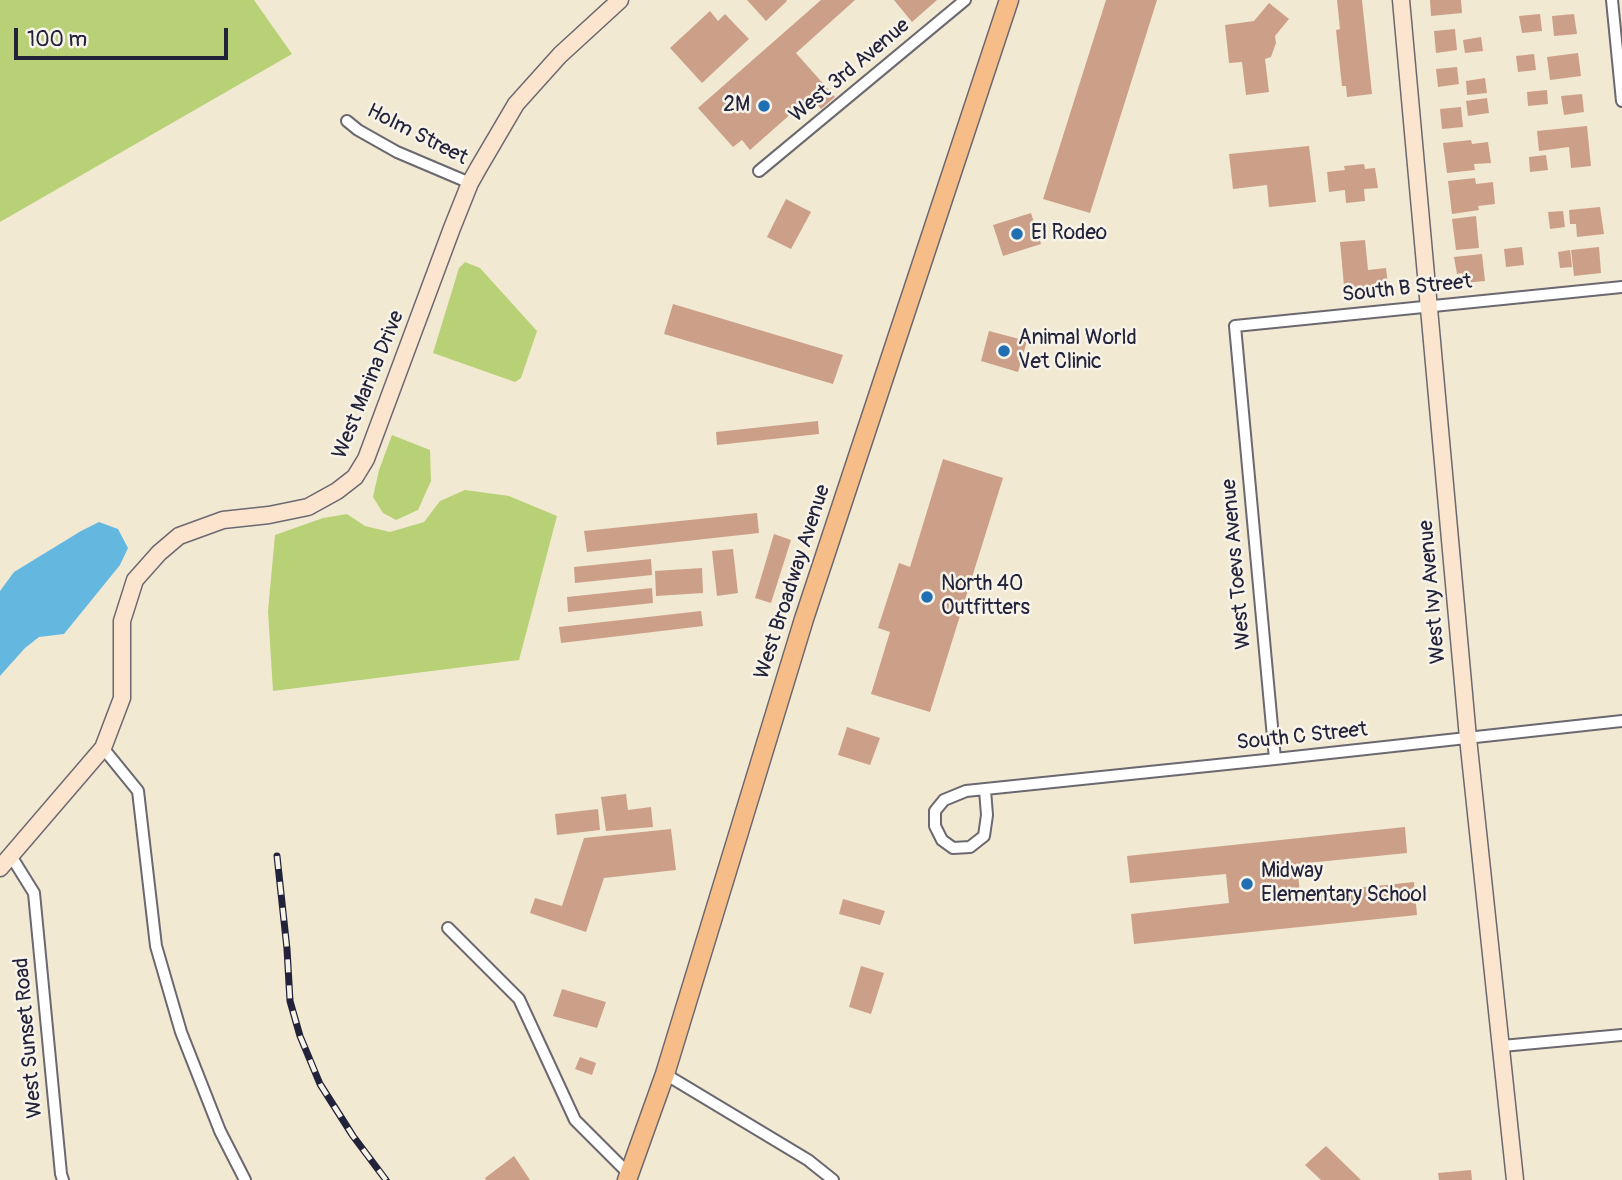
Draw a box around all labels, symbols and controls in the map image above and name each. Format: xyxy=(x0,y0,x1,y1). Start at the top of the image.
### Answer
street label: West 3rd Avenue xyxy=(785,13,915,129)
scale bar xyxy=(18,14,231,58)
text: 100 m xyxy=(27,26,87,53)
place label: 2M xyxy=(723,93,750,119)
marker: 2M xyxy=(756,98,772,114)
street label: Holm Street xyxy=(362,99,472,171)
place label: El Rodeo xyxy=(1031,221,1107,247)
marker: El Rodeo xyxy=(1009,226,1025,242)
street label: South B Street xyxy=(1341,270,1473,308)
street label: West Marina Drive xyxy=(328,307,410,463)
place label: Animal World Vet Clinic xyxy=(1018,326,1137,376)
marker: Animal World Vet Clinic xyxy=(996,343,1012,359)
street label: West Toevs Avenue xyxy=(1217,478,1257,650)
street label: West Broadway Avenue xyxy=(750,482,836,682)
street label: West Ivy Avenue xyxy=(1414,519,1452,665)
place label: North 40 Outfitters xyxy=(941,572,1030,622)
marker: North 40 Outfitters xyxy=(919,589,935,605)
street label: South C Street xyxy=(1235,718,1369,756)
place label: Midway Elementary School xyxy=(1261,859,1427,909)
marker: Midway Elementary School xyxy=(1239,876,1255,892)
street label: West Sunset Road xyxy=(9,957,49,1119)

